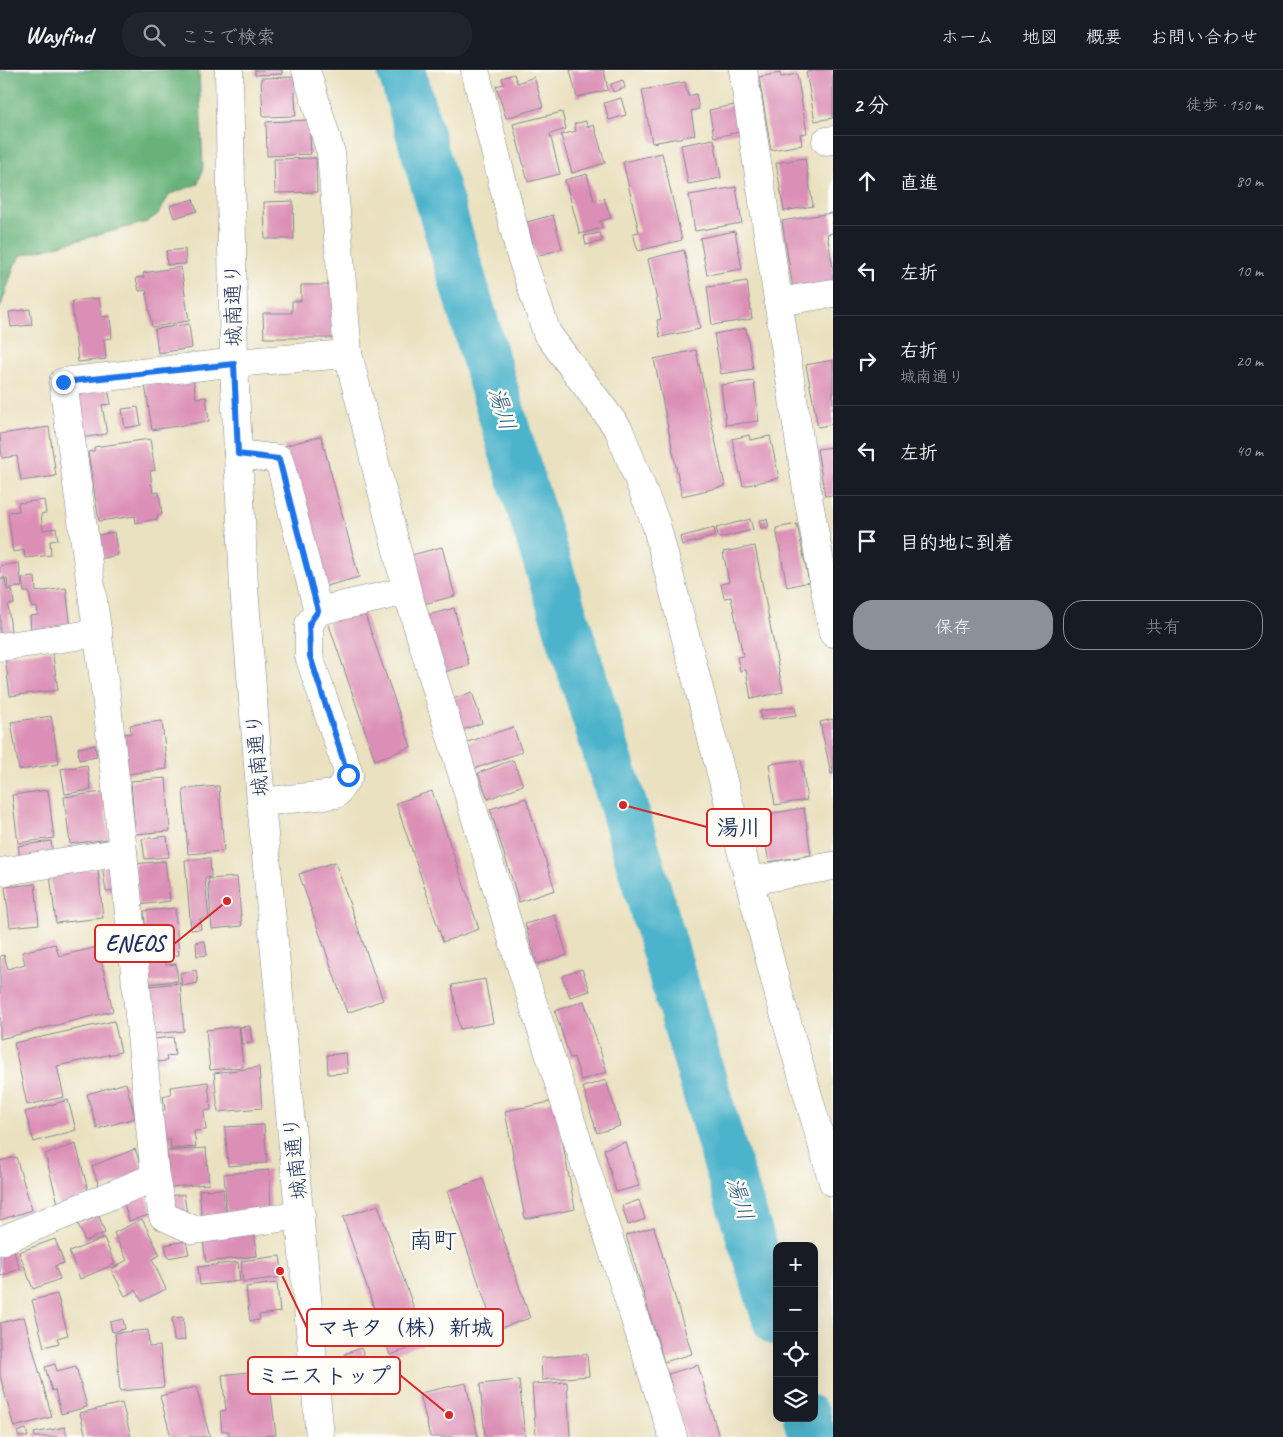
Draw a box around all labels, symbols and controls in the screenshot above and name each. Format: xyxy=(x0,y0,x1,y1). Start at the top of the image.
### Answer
search box xyxy=(122,12,472,57)
text: Wayfind xyxy=(25,20,92,50)
icon: search xyxy=(140,21,168,49)
text: ここで検索 xyxy=(180,25,275,49)
text: ホーム xyxy=(941,26,994,48)
text: 地図 xyxy=(1022,26,1058,48)
text: 概要 xyxy=(1086,26,1122,48)
text: お問い合わせ xyxy=(1150,26,1258,48)
text: 2 分 xyxy=(853,92,889,118)
text: 徒歩 · 150 m xyxy=(1186,95,1263,115)
icon: ahead xyxy=(853,167,881,195)
text: 直進 xyxy=(900,171,938,195)
text: 80 m xyxy=(1236,171,1263,191)
icon: left xyxy=(853,257,881,285)
text: 左折 xyxy=(900,261,938,285)
text: 10 m xyxy=(1236,261,1263,281)
street label: 城南通り xyxy=(219,263,247,347)
text: 右折 xyxy=(900,339,938,363)
icon: right xyxy=(853,347,881,375)
text: 20 m xyxy=(1236,351,1263,371)
text: 城南通り xyxy=(900,367,964,387)
route end xyxy=(52,371,75,394)
water label: 湯川 xyxy=(482,384,522,434)
icon: left xyxy=(853,437,881,465)
text: 左折 xyxy=(900,441,938,465)
text: 40 m xyxy=(1236,441,1263,461)
icon: arrive xyxy=(853,527,881,555)
text: 目的地に到着 xyxy=(900,531,1014,555)
button: 保存 xyxy=(853,600,1053,650)
button: 共有 xyxy=(1063,600,1263,650)
street label: 城南通り xyxy=(240,712,274,798)
route start xyxy=(337,764,360,787)
callout: 湯川 xyxy=(707,809,771,846)
text: 湯川 xyxy=(717,814,761,842)
callout: ENEOS xyxy=(95,925,174,962)
text: ENEOS xyxy=(106,930,168,958)
street label: 城南通り xyxy=(278,1115,312,1201)
water label: 湯川 xyxy=(720,1174,760,1224)
district label: 南町 xyxy=(409,1225,457,1255)
map controls xyxy=(773,1242,818,1422)
button: + xyxy=(773,1242,818,1287)
button: − xyxy=(773,1287,818,1332)
callout: マキタ（株）新城 xyxy=(307,1309,503,1346)
text: マキタ（株）新城 xyxy=(317,1314,493,1342)
button: locate xyxy=(773,1332,818,1377)
callout: ミニストップ xyxy=(248,1357,400,1394)
text: ミニストップ xyxy=(257,1362,391,1390)
button: layers xyxy=(773,1377,818,1422)

